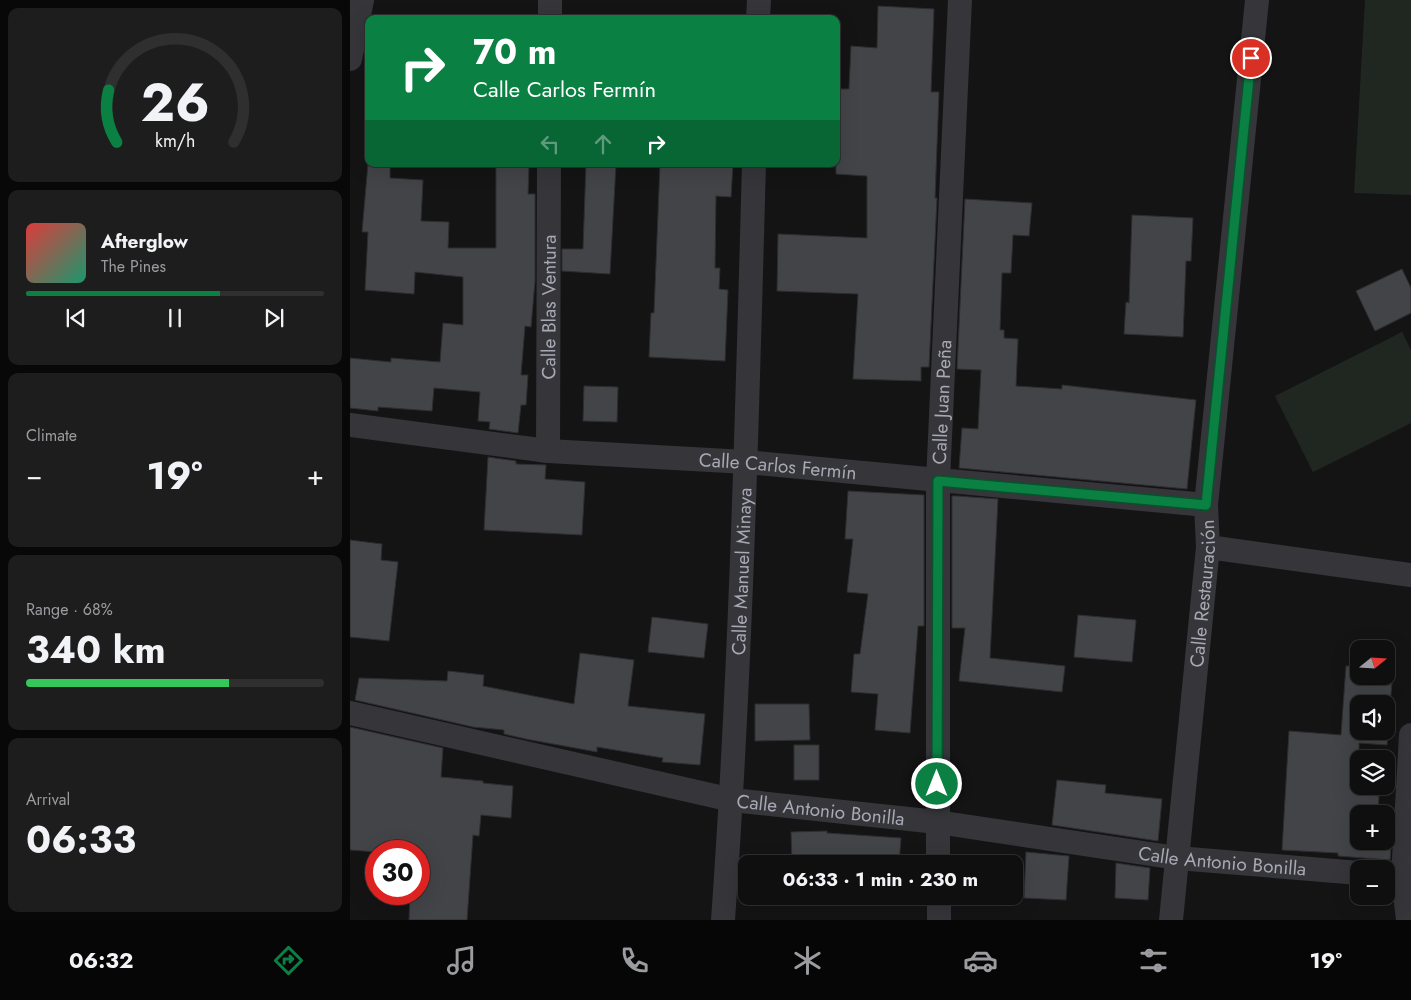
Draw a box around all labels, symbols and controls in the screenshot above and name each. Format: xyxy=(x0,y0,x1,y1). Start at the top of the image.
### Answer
text: 70 m xyxy=(473,27,556,77)
icon: right xyxy=(390,35,455,100)
pin xyxy=(1230,37,1272,79)
icon: arrive xyxy=(1237,44,1265,72)
text: 26 xyxy=(141,65,209,141)
text: Calle Carlos Fermín xyxy=(473,73,656,105)
text: km/h xyxy=(155,128,195,154)
icon: left xyxy=(536,130,564,158)
icon: ahead xyxy=(589,130,617,158)
icon: right xyxy=(642,130,670,158)
text: Afterglow xyxy=(101,228,188,255)
street label: Calle Blas Ventura xyxy=(535,234,563,380)
text: The Pines xyxy=(101,255,166,278)
icon: previous xyxy=(62,304,90,332)
icon: pause xyxy=(161,304,189,332)
icon: next xyxy=(260,304,288,332)
street label: Calle Juan Peña xyxy=(926,339,958,465)
text: Climate xyxy=(26,424,77,447)
street label: Calle Carlos Fermín xyxy=(698,446,858,486)
text: 19° xyxy=(147,448,203,503)
text: − xyxy=(26,455,43,496)
text: + xyxy=(307,455,324,496)
street label: Calle Manuel Minaya xyxy=(725,487,759,656)
street label: Calle Restauración xyxy=(1183,519,1222,669)
text: Range · 68% xyxy=(26,598,113,621)
text: 340 km xyxy=(26,622,166,677)
north arrow xyxy=(1350,640,1395,685)
map controls xyxy=(1350,640,1395,905)
button: sound xyxy=(1350,695,1395,740)
button: layers xyxy=(1350,750,1395,795)
position arrow xyxy=(910,757,962,809)
text: Arrival xyxy=(26,788,70,811)
street label: Calle Antonio Bonilla xyxy=(735,788,906,832)
button: + xyxy=(1350,805,1395,850)
text: 06:33 xyxy=(26,812,136,867)
street label: Calle Antonio Bonilla xyxy=(1136,839,1307,883)
speed limit sign: 30 xyxy=(365,840,430,905)
button: − xyxy=(1350,860,1395,905)
text: 06:33 · 1 min · 230 m xyxy=(783,866,978,893)
icon: directions xyxy=(271,943,306,978)
icon: music xyxy=(444,943,479,978)
icon: phone xyxy=(617,943,652,978)
icon: climate xyxy=(790,943,825,978)
icon: car xyxy=(963,943,998,978)
icon: filters xyxy=(1136,943,1171,978)
text: 06:32 xyxy=(69,944,133,976)
text: 19° xyxy=(1309,944,1342,976)

